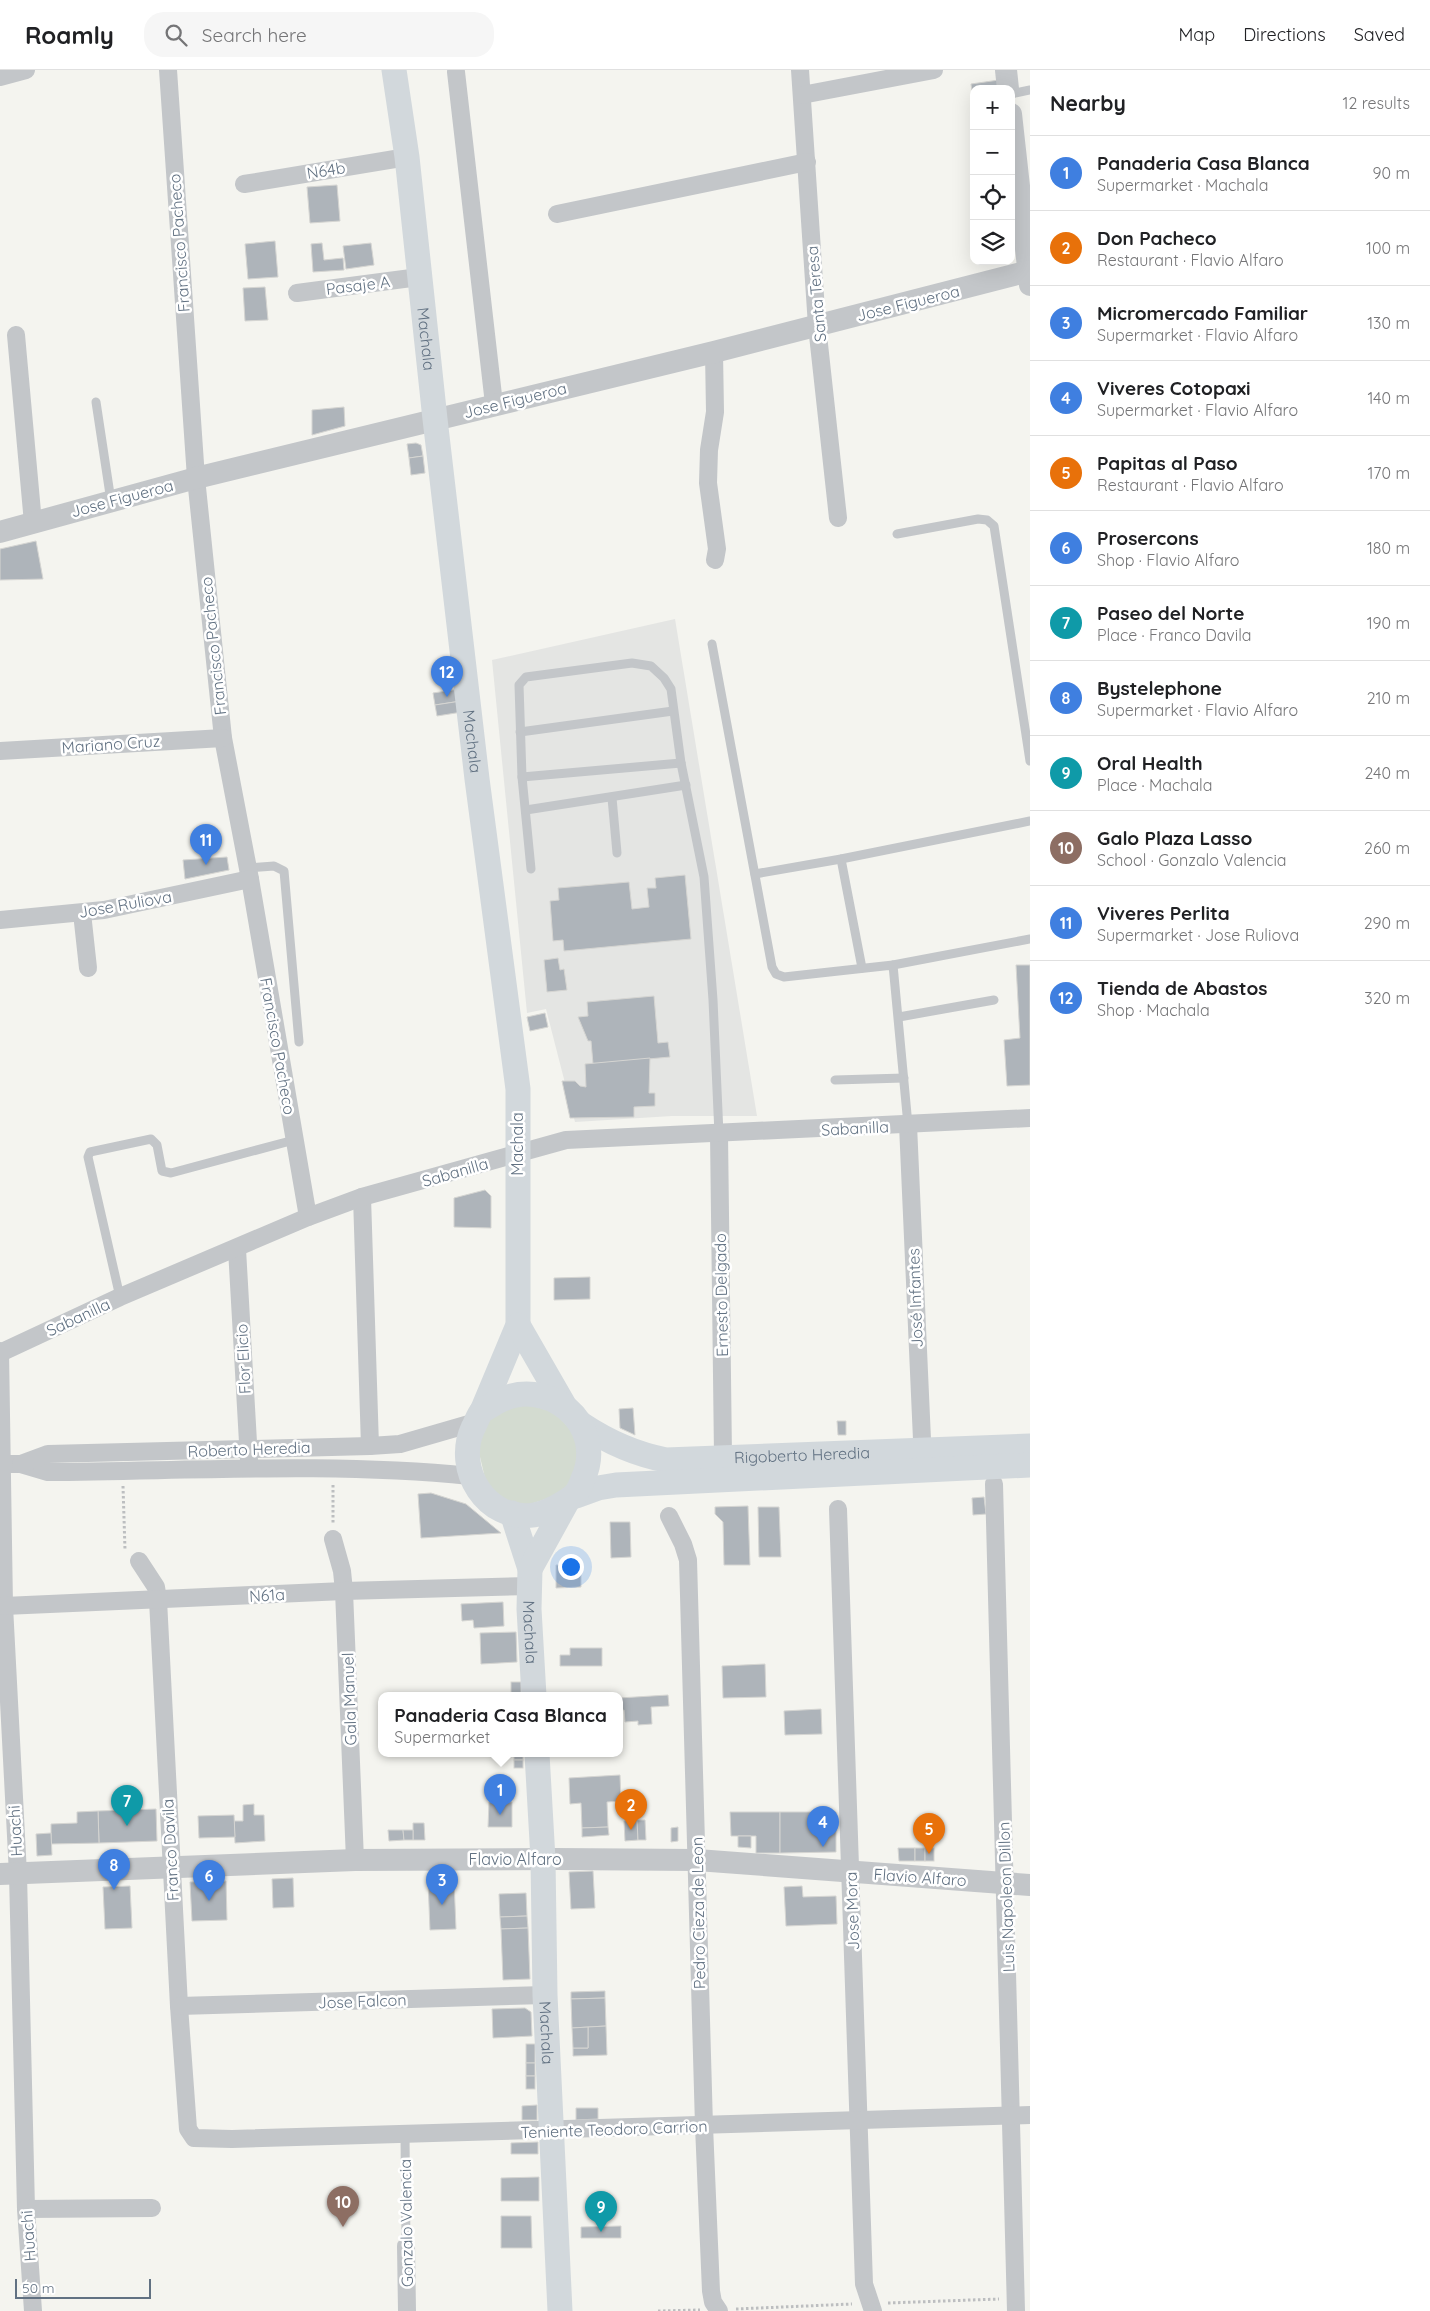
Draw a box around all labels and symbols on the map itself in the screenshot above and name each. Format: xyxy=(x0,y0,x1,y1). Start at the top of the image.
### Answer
street label: N64b xyxy=(305,157,347,183)
street label: Francisco Pacheco xyxy=(164,173,194,313)
street label: Santa Teresa xyxy=(802,245,830,343)
street label: Pasaje A xyxy=(325,271,391,299)
street label: Jose Figueroa xyxy=(854,281,962,325)
street label: Machala xyxy=(413,306,440,372)
street label: Jose Figueroa xyxy=(461,378,569,422)
street label: Jose Figueroa xyxy=(69,475,175,521)
street label: Francisco Pacheco xyxy=(196,576,230,716)
pin: 12 xyxy=(431,656,463,697)
street label: Machala xyxy=(459,709,486,774)
street label: Mariano Cruz xyxy=(61,731,161,757)
pin: 11 xyxy=(190,824,222,865)
street label: Jose Ruliova xyxy=(77,886,173,922)
street label: Francisco Pacheco xyxy=(256,976,300,1116)
street label: Machala xyxy=(507,1112,527,1176)
street label: Sabanilla xyxy=(821,1116,889,1140)
street label: Sabanilla xyxy=(420,1153,490,1191)
street label: Ernesto Delgado xyxy=(710,1233,732,1357)
street label: José Infantes xyxy=(903,1248,927,1348)
street label: Sabanilla xyxy=(43,1294,113,1340)
street label: Flor Elicio xyxy=(231,1323,255,1395)
street label: Roberto Heredia xyxy=(187,1437,311,1461)
street label: Rigoberto Heredia xyxy=(734,1442,870,1467)
your location xyxy=(558,1554,584,1580)
street label: N61a xyxy=(249,1584,285,1606)
street label: Machala xyxy=(519,1600,542,1664)
street label: Gala Manuel xyxy=(337,1652,361,1746)
pin: 1 xyxy=(484,1774,516,1815)
pin: 7 xyxy=(111,1785,143,1826)
pin: 2 xyxy=(615,1789,647,1830)
street label: Franco Davila xyxy=(157,1798,183,1902)
street label: Huachi xyxy=(4,1805,26,1857)
pin: 4 xyxy=(807,1806,839,1847)
pin: 5 xyxy=(913,1813,945,1854)
street label: Luis Napoleon Dillon xyxy=(993,1821,1019,1973)
street label: Pedro Cieza de Leon xyxy=(687,1837,709,1989)
pin: 8 xyxy=(98,1849,130,1890)
street label: Flavio Alfaro xyxy=(468,1849,562,1869)
pin: 6 xyxy=(193,1860,225,1901)
pin: 3 xyxy=(426,1864,458,1905)
street label: Flavio Alfaro xyxy=(873,1864,967,1890)
street label: Jose Mora xyxy=(841,1872,863,1950)
street label: Jose Falcon xyxy=(317,1989,407,2013)
street label: Machala xyxy=(535,2001,558,2065)
street label: Teniente Teodoro Carrion xyxy=(520,2116,708,2142)
street label: Gonzalo Valencia xyxy=(395,2159,417,2287)
pin: 10 xyxy=(327,2186,359,2227)
pin: 9 xyxy=(585,2191,617,2232)
street label: Huachi xyxy=(16,2210,40,2262)
scale bar xyxy=(15,2276,151,2299)

